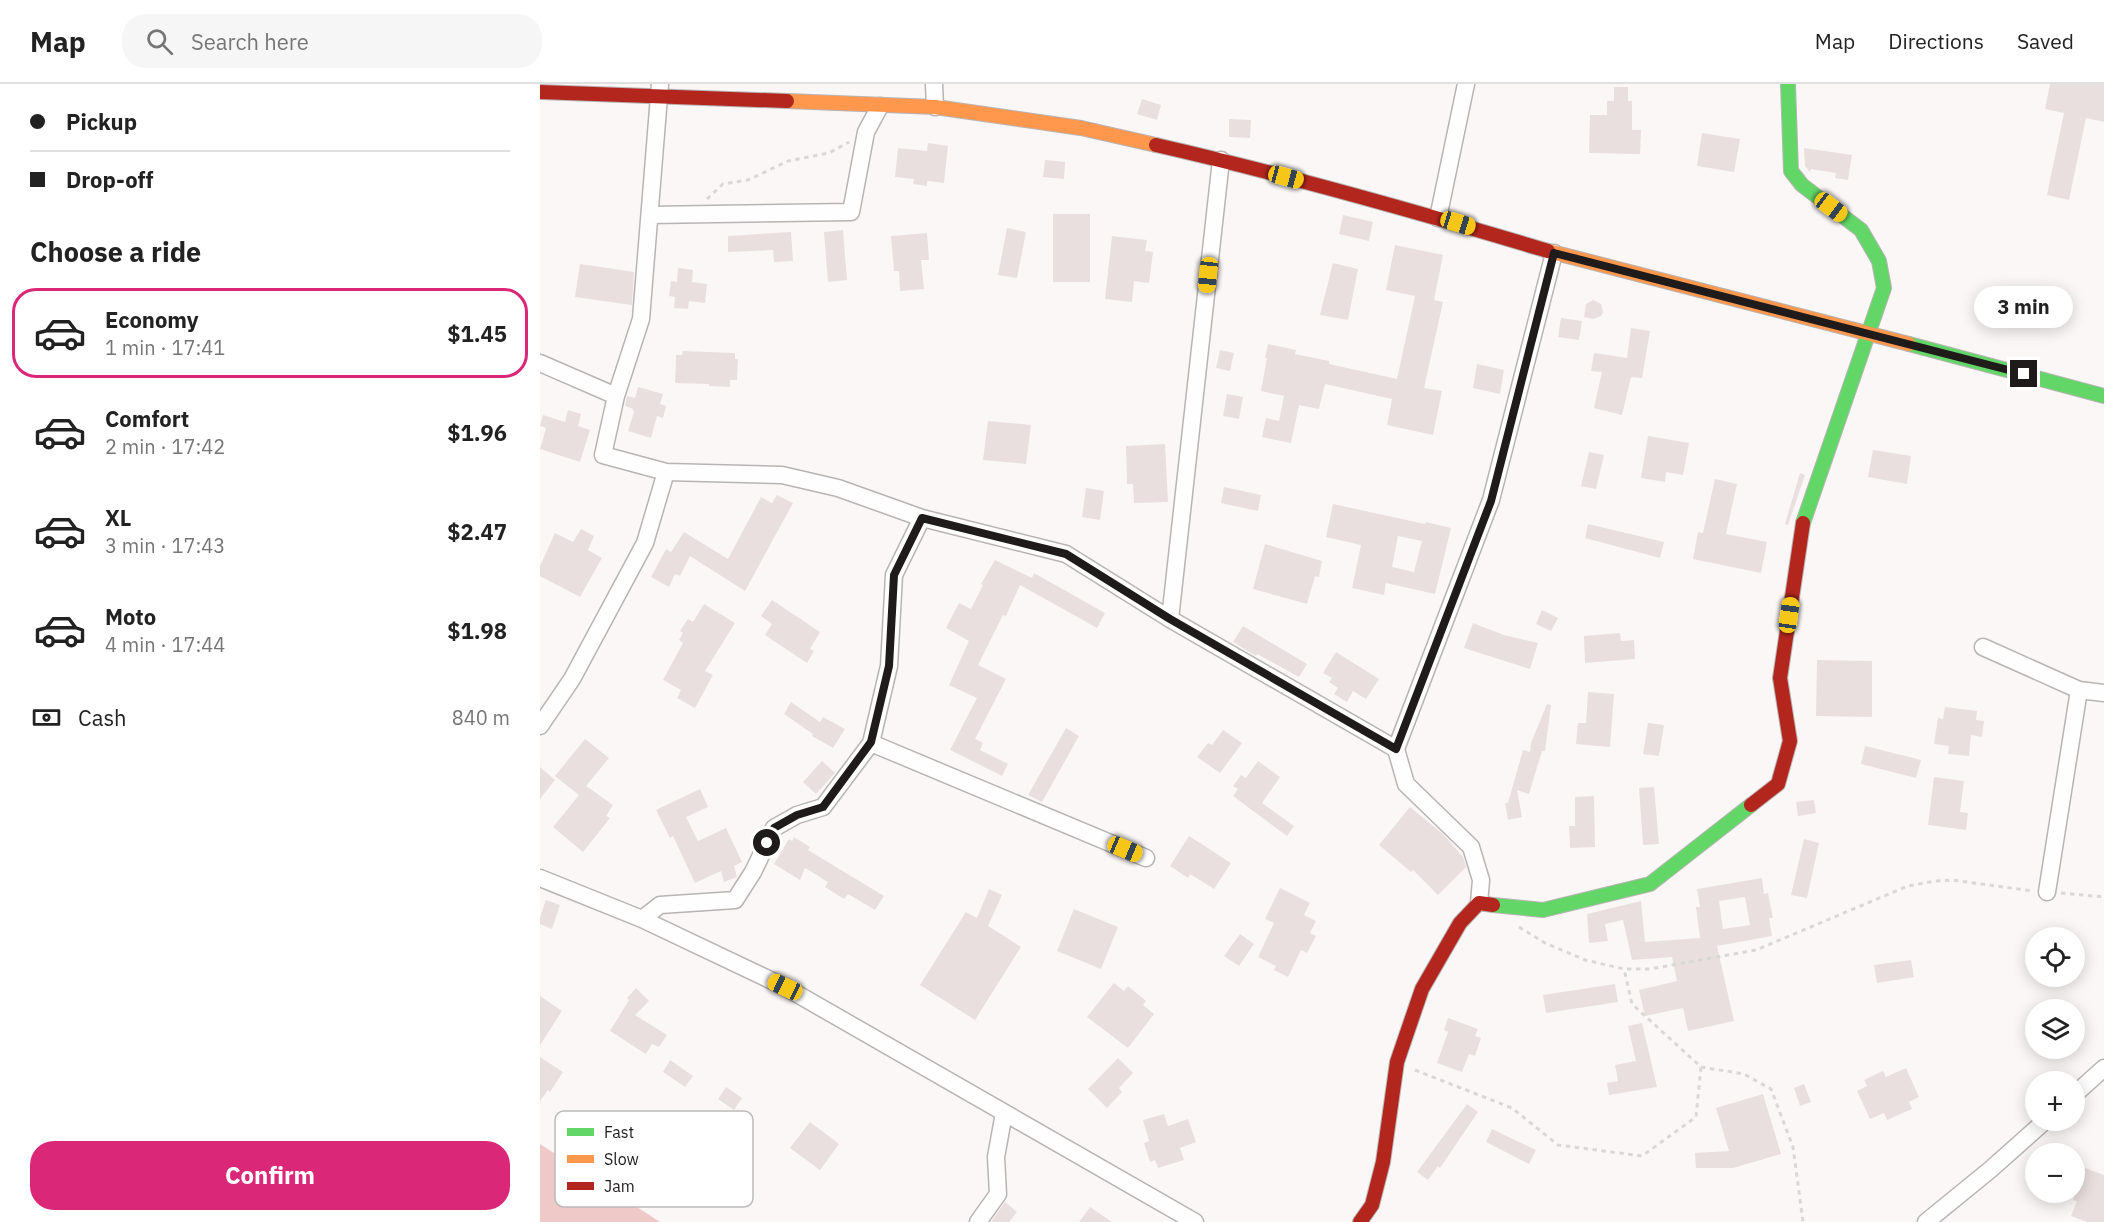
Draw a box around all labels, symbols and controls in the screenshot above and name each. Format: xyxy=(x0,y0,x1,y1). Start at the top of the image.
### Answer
search box xyxy=(122,14,542,68)
text: Map xyxy=(30,23,86,60)
icon: search xyxy=(143,25,176,58)
text: Search here xyxy=(191,27,309,56)
text: Map xyxy=(1815,27,1855,55)
text: Directions xyxy=(1888,27,1984,55)
text: Saved xyxy=(2017,27,2074,55)
text: Pickup xyxy=(66,107,137,136)
car xyxy=(1266,164,1306,190)
text: Drop-off xyxy=(66,165,153,194)
car xyxy=(1811,189,1851,225)
car xyxy=(1438,209,1478,237)
text: Choose a ride xyxy=(30,234,201,269)
car xyxy=(1197,256,1219,294)
callout: 3 min xyxy=(1974,287,2074,329)
text: 3 min xyxy=(1997,293,2050,320)
text: Economy xyxy=(105,305,199,334)
icon: car xyxy=(33,306,87,360)
text: $1.45 xyxy=(447,319,507,348)
text: 1 min · 17:41 xyxy=(105,334,225,361)
route end xyxy=(2010,360,2037,387)
text: Comfort xyxy=(105,404,189,433)
icon: car xyxy=(33,405,87,459)
text: $1.96 xyxy=(447,418,507,447)
text: 2 min · 17:42 xyxy=(105,433,225,460)
text: XL xyxy=(105,503,131,532)
icon: car xyxy=(33,504,87,558)
text: $2.47 xyxy=(447,517,507,546)
text: 3 min · 17:43 xyxy=(105,532,225,559)
car xyxy=(1778,596,1800,634)
text: Moto xyxy=(105,602,156,631)
icon: car xyxy=(33,603,87,657)
text: $1.98 xyxy=(447,616,507,645)
text: 4 min · 17:44 xyxy=(105,631,225,658)
icon: cash xyxy=(30,701,63,734)
text: Cash xyxy=(78,703,127,732)
text: 840 m xyxy=(452,704,510,731)
route start xyxy=(753,829,780,856)
car xyxy=(1105,834,1145,864)
map controls xyxy=(2025,927,2085,1203)
button: locate xyxy=(2025,927,2085,987)
car xyxy=(765,971,805,1003)
button: layers xyxy=(2025,999,2085,1059)
button: + xyxy=(2025,1071,2085,1131)
legend xyxy=(555,1111,753,1207)
text: Fast xyxy=(604,1122,634,1142)
button: Confirm xyxy=(30,1141,510,1210)
button: − xyxy=(2025,1143,2085,1203)
text: Slow xyxy=(604,1149,639,1169)
text: Jam xyxy=(604,1176,635,1196)

